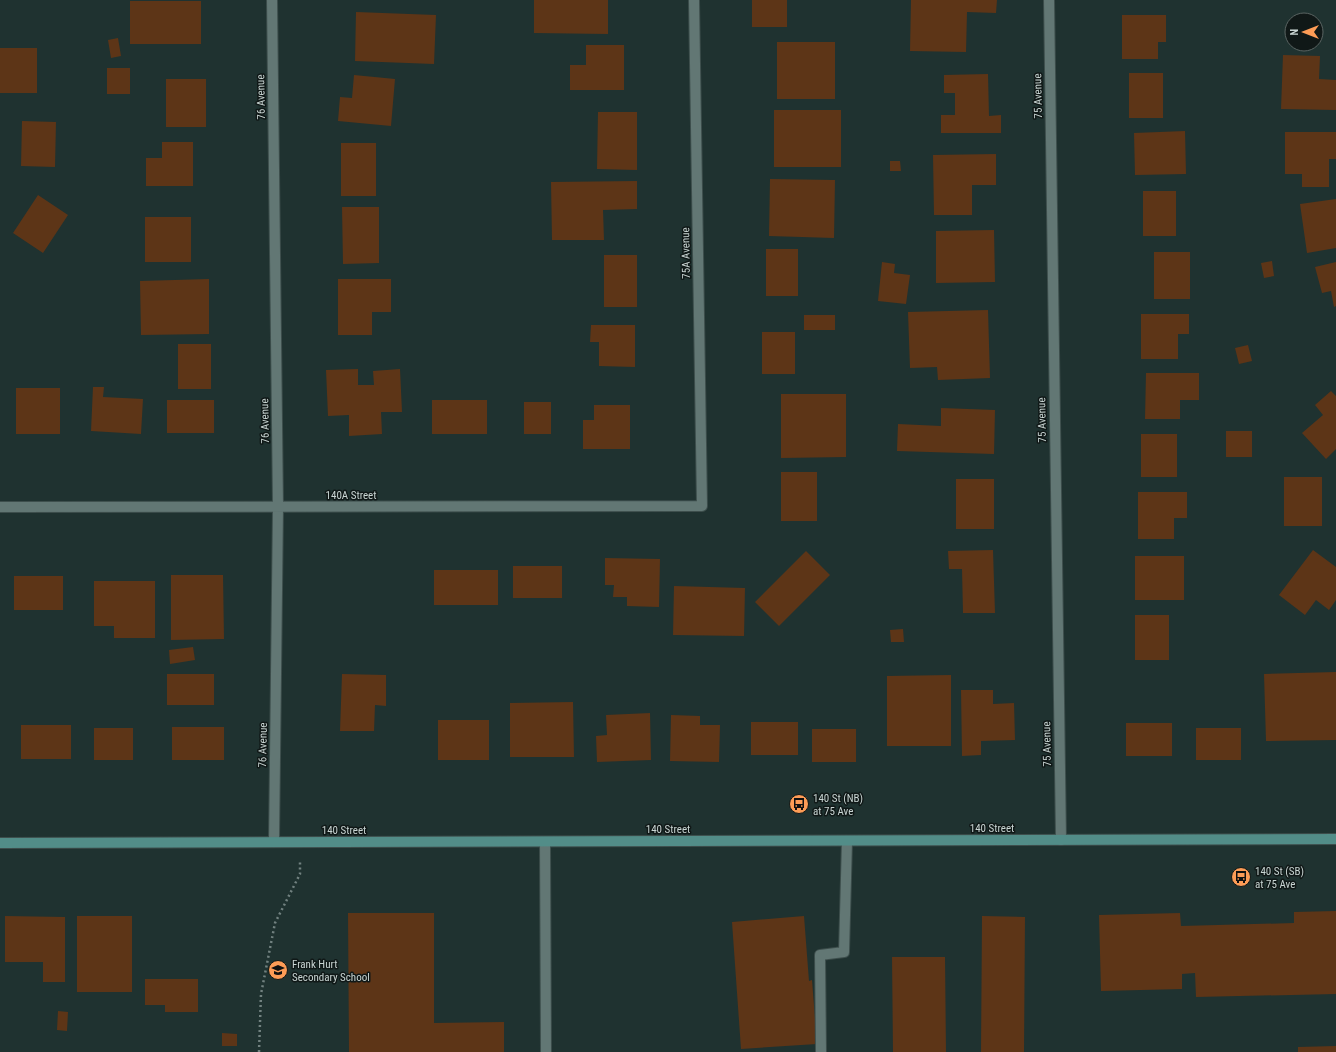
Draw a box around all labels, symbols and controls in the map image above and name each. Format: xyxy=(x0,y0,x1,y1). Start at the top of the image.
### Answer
north arrow xyxy=(1284,12,1324,52)
text: N xyxy=(1288,28,1301,35)
street label: 75 Avenue xyxy=(1031,73,1045,119)
street label: 76 Avenue xyxy=(254,74,268,120)
street label: 75A Avenue xyxy=(679,227,693,279)
street label: 75 Avenue xyxy=(1035,397,1049,443)
street label: 76 Avenue xyxy=(258,398,272,444)
street label: 140A Street xyxy=(326,489,376,502)
street label: 75 Avenue xyxy=(1040,721,1054,767)
street label: 76 Avenue xyxy=(256,722,270,768)
place label: 140 St (NB) at 75 Ave xyxy=(813,792,863,818)
bus stop icon: 140 St (NB) at 75 Ave xyxy=(788,793,810,815)
street label: 140 Street xyxy=(970,822,1014,835)
street label: 140 Street xyxy=(646,823,690,836)
street label: 140 Street xyxy=(322,824,366,837)
place label: 140 St (SB) at 75 Ave xyxy=(1255,865,1304,891)
bus stop icon: 140 St (SB) at 75 Ave xyxy=(1230,866,1252,888)
place label: Frank Hurt Secondary School xyxy=(292,958,370,984)
school or university icon: Frank Hurt Secondary School xyxy=(267,959,289,981)

